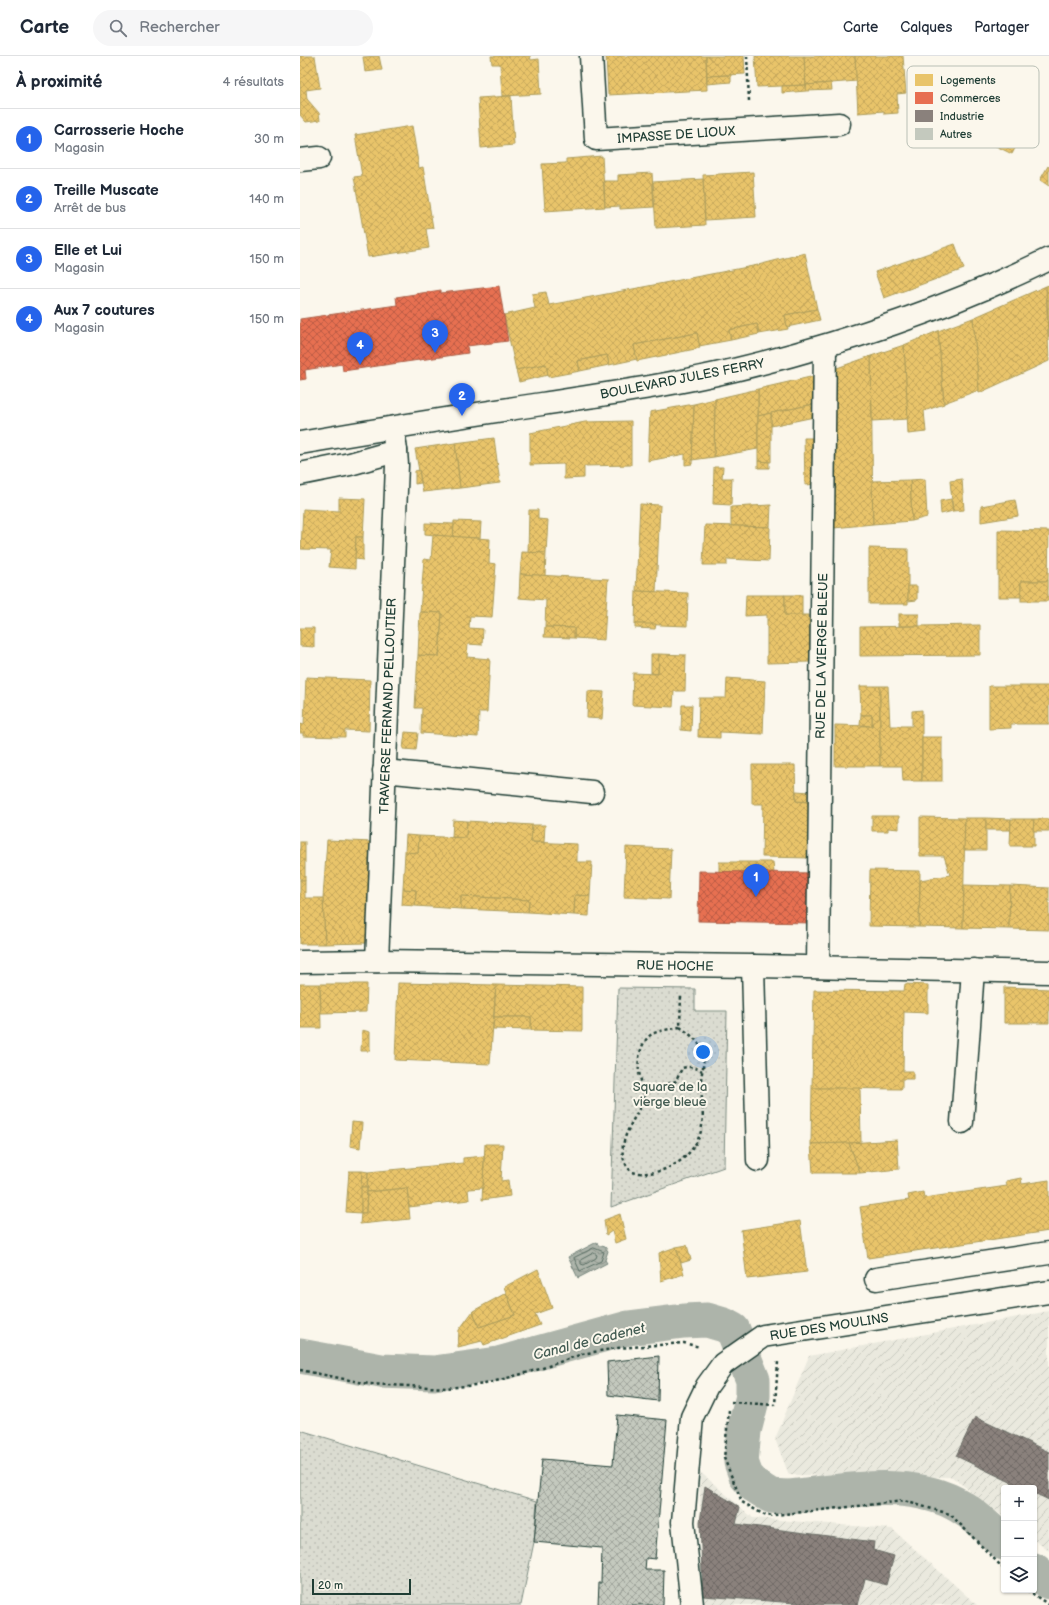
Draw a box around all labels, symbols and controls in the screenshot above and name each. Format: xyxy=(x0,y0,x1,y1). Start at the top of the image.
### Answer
search box xyxy=(93,10,373,46)
text: Carte xyxy=(20,16,69,39)
icon: search xyxy=(107,17,129,39)
text: Rechercher xyxy=(139,18,220,37)
text: Carte xyxy=(843,19,878,36)
text: Calques xyxy=(900,19,952,36)
text: Partager xyxy=(974,19,1029,36)
legend xyxy=(907,66,1039,148)
text: À proximité xyxy=(16,72,102,92)
text: 4 résultats xyxy=(222,74,284,90)
text: Logements xyxy=(940,74,996,87)
text: Commerces xyxy=(940,92,1001,105)
text: Industrie xyxy=(940,110,984,123)
text: Carrosserie Hoche xyxy=(54,121,184,140)
street label: IMPASSE DE LIOUX xyxy=(617,123,736,147)
text: Autres xyxy=(940,128,972,141)
text: 1 xyxy=(26,131,32,147)
text: 30 m xyxy=(254,131,284,147)
text: Magasin xyxy=(54,140,104,156)
text: Treille Muscate xyxy=(54,181,159,200)
text: 2 xyxy=(25,191,33,207)
text: 140 m xyxy=(249,191,284,207)
text: Arrêt de bus xyxy=(54,200,126,216)
text: Elle et Lui xyxy=(54,241,122,260)
text: 3 xyxy=(25,251,33,267)
text: 150 m xyxy=(250,251,284,267)
text: Magasin xyxy=(54,260,104,276)
text: Aux 7 coutures xyxy=(54,301,155,320)
text: 4 xyxy=(25,311,33,327)
text: 150 m xyxy=(250,311,284,327)
text: Magasin xyxy=(54,320,104,336)
pin: 3 xyxy=(422,320,448,353)
pin: 4 xyxy=(347,332,373,365)
street label: BOULEVARD JULES FERRY xyxy=(599,355,766,403)
pin: 2 xyxy=(449,383,475,416)
street label: RUE DE LA VIERGE BLEUE xyxy=(813,573,831,739)
street label: TRAVERSE FERNAND PELLOUTIER xyxy=(376,598,400,814)
pin: 1 xyxy=(743,864,769,897)
street label: RUE HOCHE xyxy=(636,957,714,975)
your location xyxy=(693,1042,713,1062)
park label: Square de la vierge bleue xyxy=(633,1079,707,1110)
street label: RUE DES MOULINS xyxy=(769,1310,890,1344)
water label: Canal de Cadenet xyxy=(531,1319,648,1364)
map controls xyxy=(1001,1485,1037,1593)
button: + xyxy=(1001,1485,1037,1521)
button: − xyxy=(1001,1521,1037,1557)
button: layers xyxy=(1001,1557,1037,1593)
scale bar xyxy=(312,1577,411,1596)
text: 20 m xyxy=(318,1579,343,1592)

